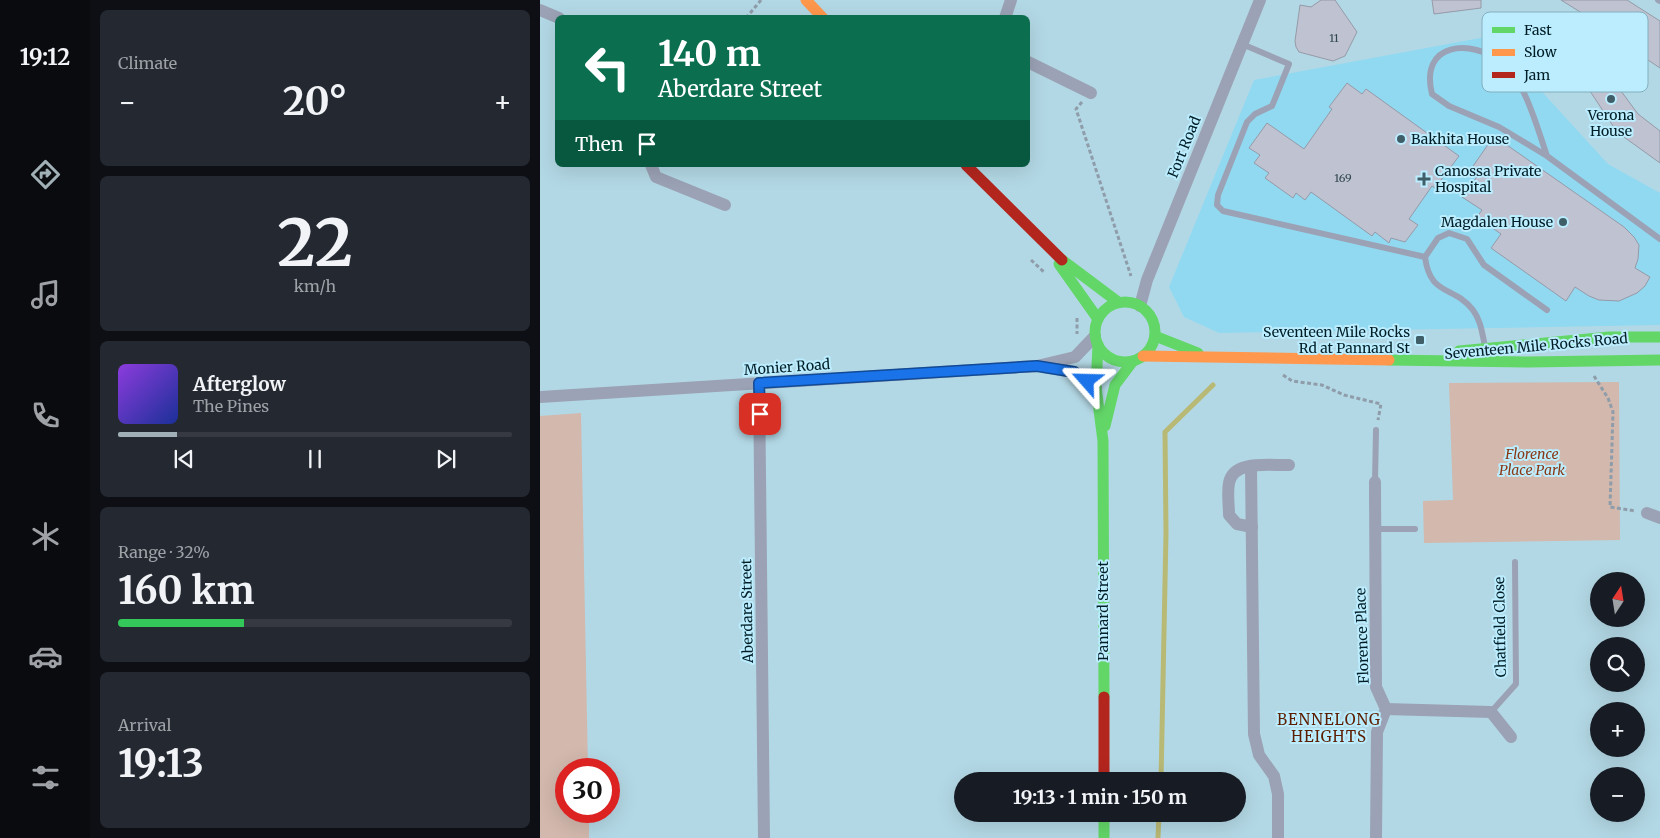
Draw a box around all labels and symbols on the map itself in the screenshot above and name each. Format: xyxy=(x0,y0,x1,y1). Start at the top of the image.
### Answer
legend xyxy=(1482,12,1648,92)
text: Fast xyxy=(1524,21,1552,39)
house number: 11 xyxy=(1329,31,1339,45)
text: Slow xyxy=(1524,43,1557,61)
text: Jam xyxy=(1523,66,1550,84)
marker: Verona House xyxy=(1605,93,1617,105)
place label: Verona House xyxy=(1587,106,1635,140)
street label: Fort Road xyxy=(1163,113,1205,181)
place label: Bakhita House xyxy=(1411,130,1509,148)
marker: Bakhita House xyxy=(1395,133,1407,145)
place label: Canossa Private Hospital xyxy=(1435,162,1541,196)
house number: 169 xyxy=(1334,171,1352,185)
marker: Canossa Private Hospital xyxy=(1417,172,1431,186)
place label: Magdalen House xyxy=(1441,213,1553,231)
marker: Magdalen House xyxy=(1557,216,1569,228)
place label: Seventeen Mile Rocks Rd at Pannard St xyxy=(1263,323,1411,357)
street label: Seventeen Mile Rocks Road xyxy=(1443,329,1629,363)
marker: Seventeen Mile Rocks Rd at Pannard St xyxy=(1414,334,1426,346)
position arrow xyxy=(1060,354,1112,406)
street label: Monier Road xyxy=(743,355,831,379)
pin xyxy=(739,393,781,435)
park label: Florence Place Park xyxy=(1499,445,1565,479)
street label: Aberdare Street xyxy=(737,558,757,664)
street label: Pannard Street xyxy=(1094,560,1112,661)
north arrow xyxy=(1590,572,1645,628)
street label: Chatfield Close xyxy=(1490,577,1510,677)
street label: Florence Place xyxy=(1351,588,1373,684)
district label: BENNELONG HEIGHTS xyxy=(1277,710,1381,746)
speed limit sign: 30 xyxy=(555,758,620,823)

